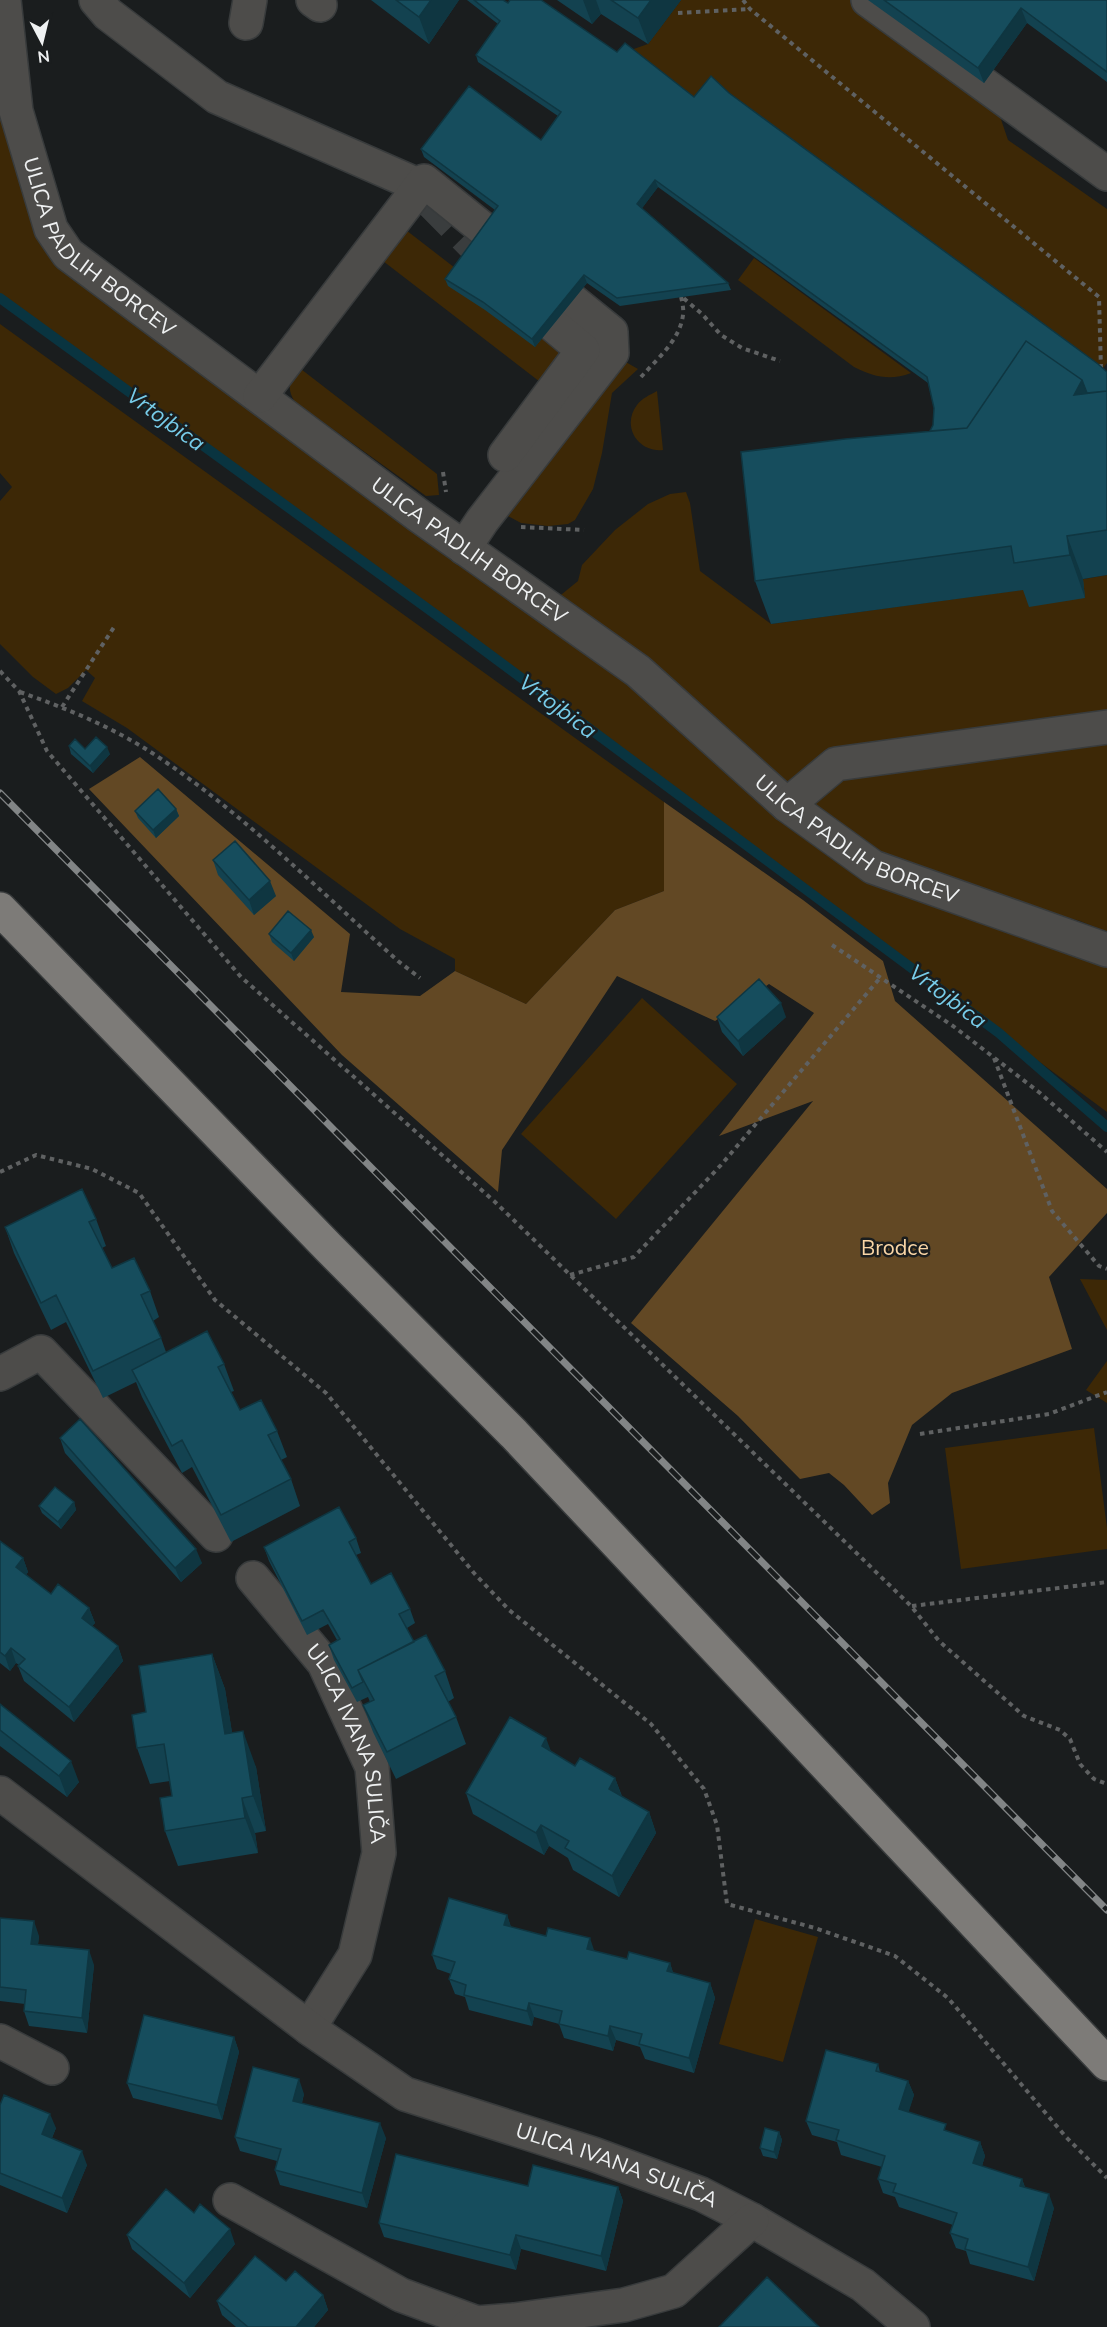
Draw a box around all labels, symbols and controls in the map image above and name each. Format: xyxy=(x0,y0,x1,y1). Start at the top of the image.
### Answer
north arrow xyxy=(12,12,72,72)
text: N xyxy=(37,46,51,68)
street label: ULICA PADLIH BORCEV xyxy=(18,154,181,342)
water label: Vrtojbica xyxy=(121,381,211,457)
street label: ULICA PADLIH BORCEV xyxy=(367,471,573,629)
water label: Vrtojbica xyxy=(513,668,603,744)
street label: ULICA PADLIH BORCEV xyxy=(750,768,963,908)
water label: Vrtojbica xyxy=(903,958,993,1034)
park label: Brodce xyxy=(861,1234,929,1260)
street label: ULICA IVANA SULIČA xyxy=(301,1638,392,1845)
street label: ULICA IVANA SULIČA xyxy=(513,2116,723,2213)

